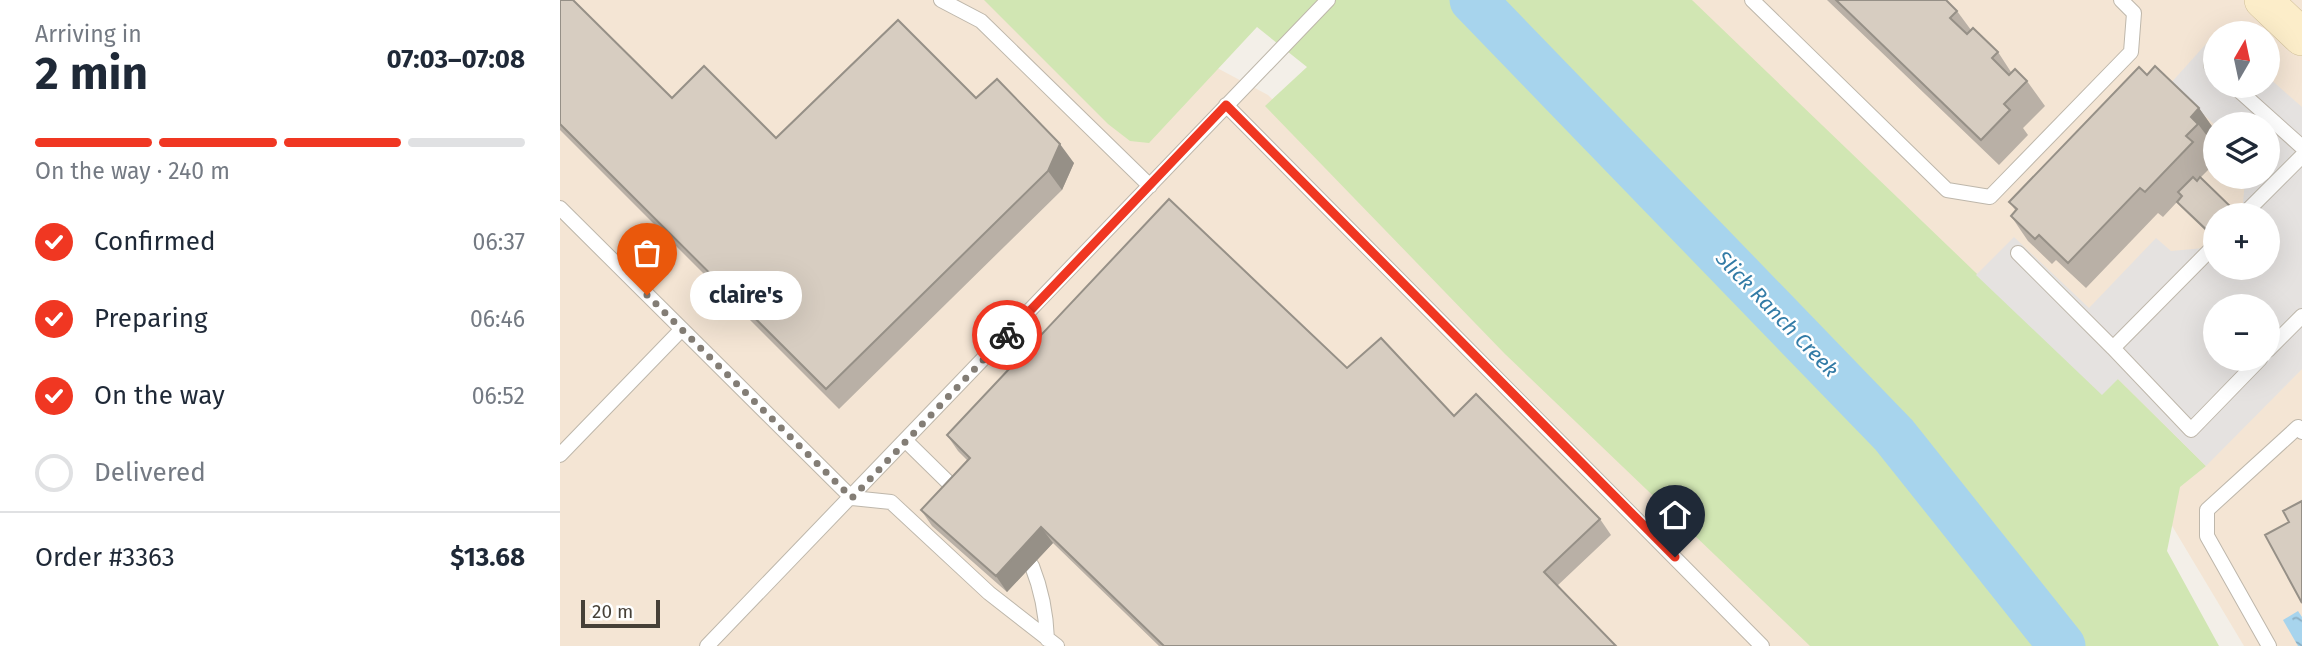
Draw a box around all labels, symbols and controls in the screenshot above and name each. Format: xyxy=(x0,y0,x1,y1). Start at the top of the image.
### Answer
text: Arriving in xyxy=(35,20,142,48)
north arrow xyxy=(2203,21,2280,98)
map controls xyxy=(2203,21,2280,371)
text: 07:03–07:08 xyxy=(386,44,525,75)
text: 2 min xyxy=(35,46,148,101)
button: layers xyxy=(2203,112,2280,189)
text: On the way · 240 m xyxy=(35,157,230,185)
button: + xyxy=(2203,203,2280,280)
icon: check xyxy=(35,223,73,261)
pin xyxy=(617,223,677,295)
text: Confirmed xyxy=(94,226,215,257)
text: 06:37 xyxy=(473,228,525,256)
icon: bag xyxy=(628,234,666,272)
water label: Slick Ranch Creek xyxy=(1709,245,1844,383)
callout: claire's xyxy=(689,270,801,320)
text: claire's xyxy=(709,281,783,309)
button: − xyxy=(2203,294,2280,371)
icon: check xyxy=(35,300,73,338)
courier xyxy=(972,300,1042,370)
text: Preparing xyxy=(94,303,207,334)
text: 06:46 xyxy=(470,305,525,333)
icon: bike xyxy=(988,316,1026,354)
icon: check xyxy=(35,377,73,415)
text: On the way xyxy=(94,380,225,411)
text: 06:52 xyxy=(472,382,525,410)
text: Delivered xyxy=(94,457,206,488)
pin xyxy=(1645,485,1705,557)
icon: home xyxy=(1656,496,1694,534)
text: Order #3363 xyxy=(35,542,175,573)
text: $13.68 xyxy=(450,542,525,573)
scale bar xyxy=(581,597,660,629)
text: 20 m xyxy=(592,600,633,623)

